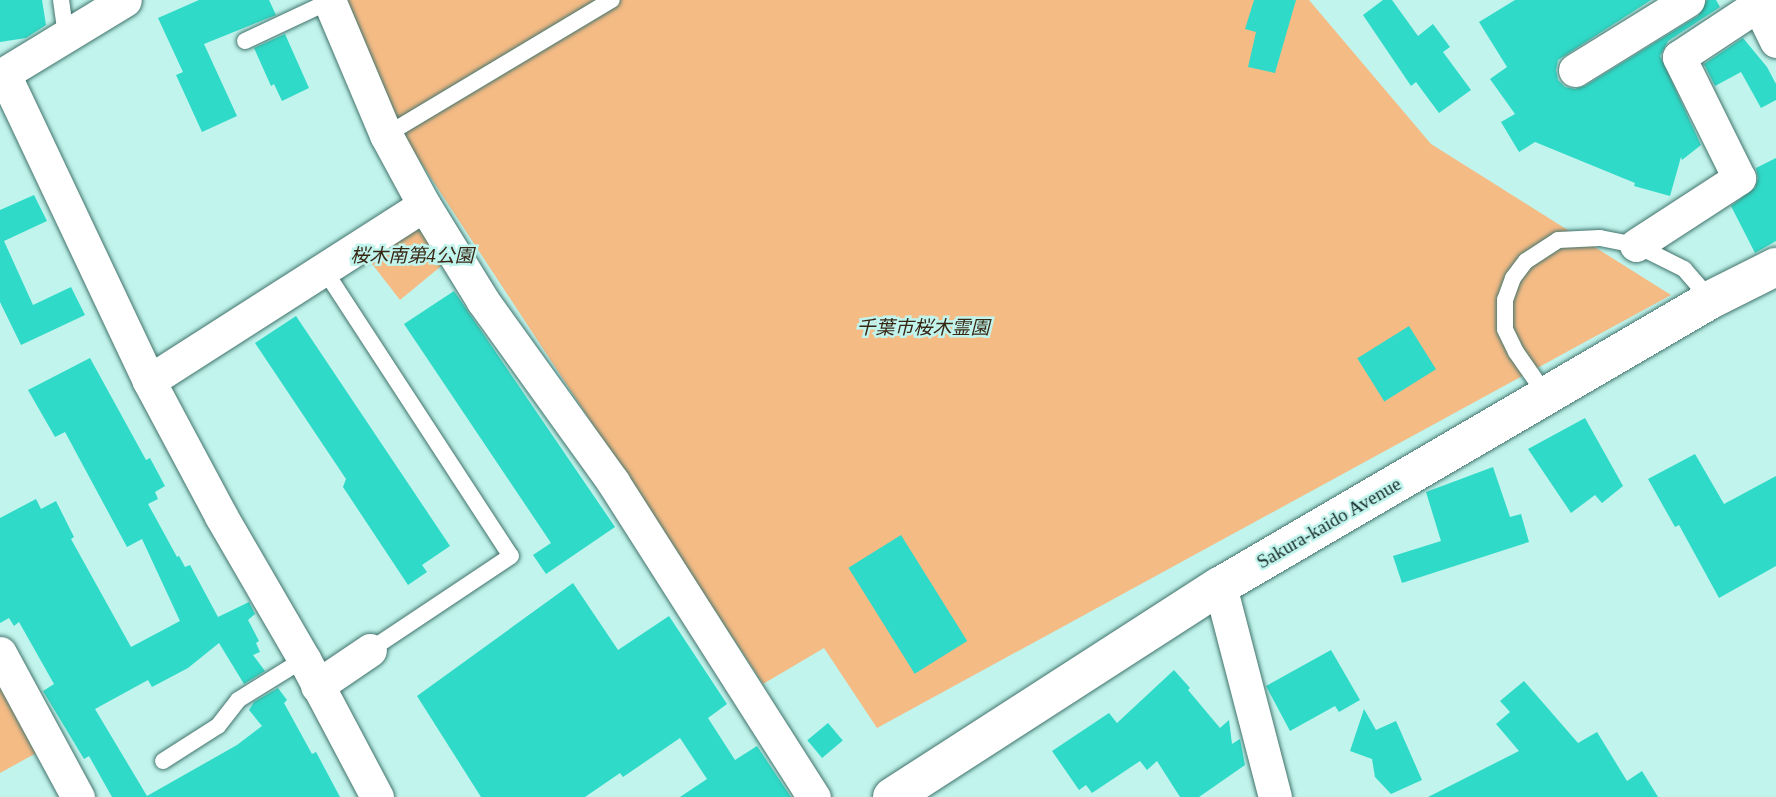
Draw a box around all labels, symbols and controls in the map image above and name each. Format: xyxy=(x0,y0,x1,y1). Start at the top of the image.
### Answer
park label: 桜木南第4公園 xyxy=(350,245,474,267)
park label: 千葉市桜木霊園 xyxy=(857,317,989,339)
street label: Sakura-kaido Avenue xyxy=(1252,472,1406,574)

